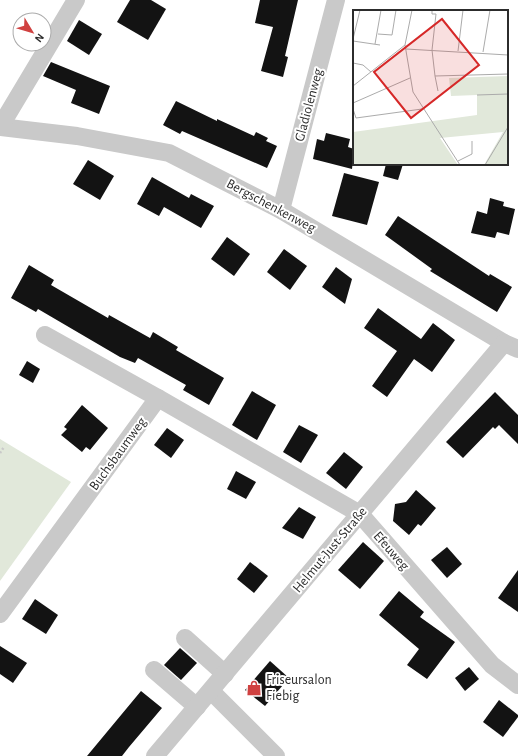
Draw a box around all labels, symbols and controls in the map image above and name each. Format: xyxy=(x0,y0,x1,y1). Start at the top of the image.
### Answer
inset map xyxy=(353,10,508,165)
north arrow xyxy=(12,12,52,52)
text: N xyxy=(33,31,46,44)
street label: Gladiolenweg xyxy=(293,67,326,143)
street label: Bergschenkenweg xyxy=(224,177,318,235)
street label: Buchsbaumweg xyxy=(87,415,149,493)
street label: Helmut-Just-Straße xyxy=(290,505,370,595)
street label: Efeuweg xyxy=(371,529,412,573)
place label: Friseursalon Fiebig xyxy=(266,673,332,703)
shop icon: Friseursalon Fiebig xyxy=(245,679,263,697)

